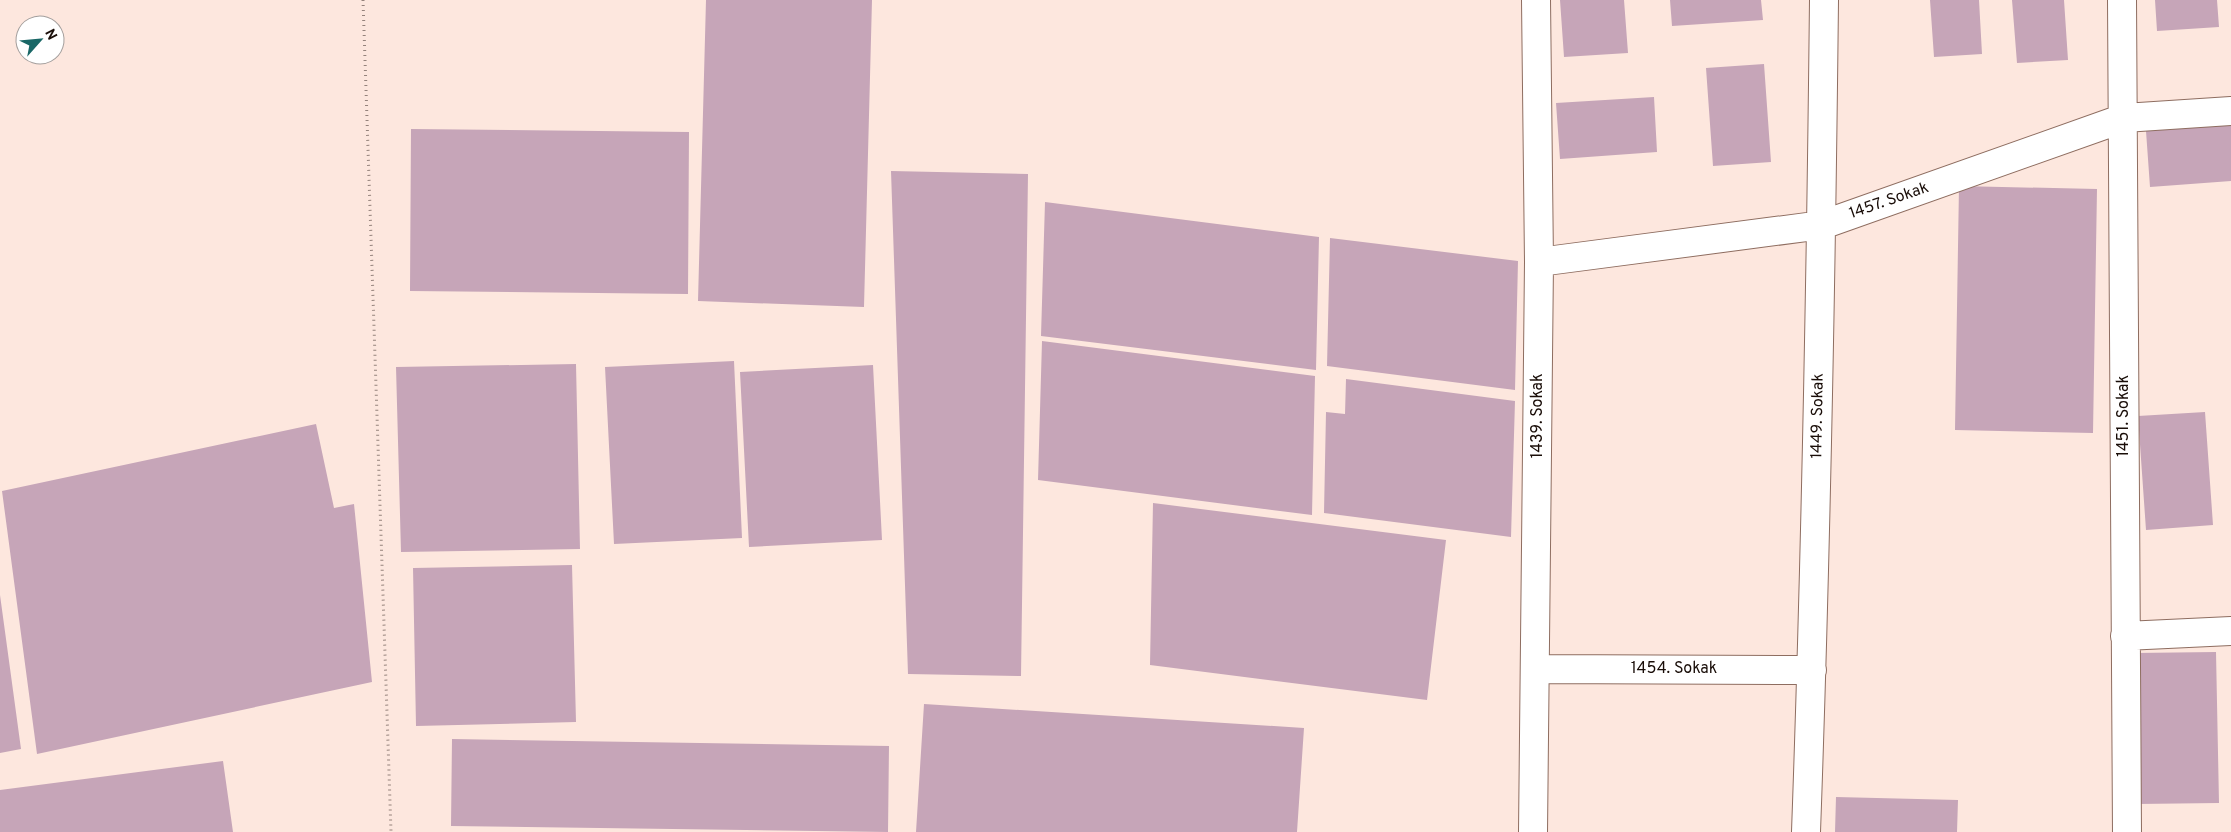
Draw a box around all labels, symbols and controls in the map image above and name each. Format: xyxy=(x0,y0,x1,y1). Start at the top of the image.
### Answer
north arrow xyxy=(15,15,65,65)
text: N xyxy=(40,26,60,43)
street label: 1457. Sokak xyxy=(1847,178,1931,224)
street label: 1439. Sokak xyxy=(1528,373,1548,459)
street label: 1449. Sokak xyxy=(1807,373,1829,459)
street label: 1451. Sokak xyxy=(2114,375,2134,457)
street label: 1454. Sokak xyxy=(1631,659,1717,679)

